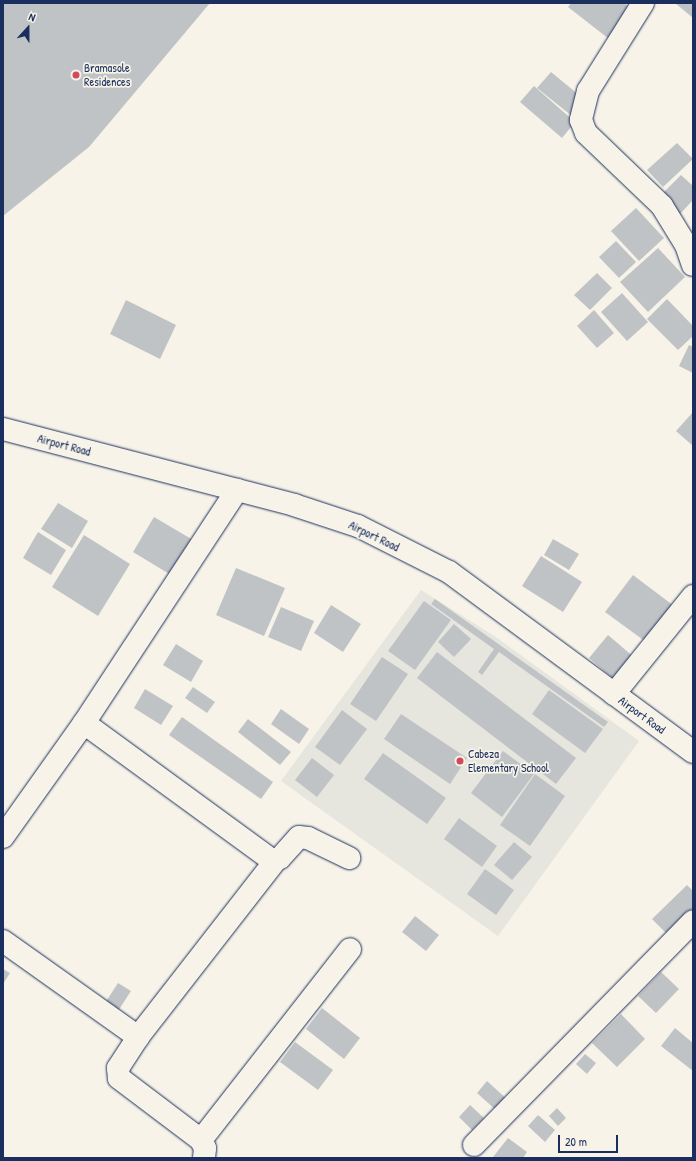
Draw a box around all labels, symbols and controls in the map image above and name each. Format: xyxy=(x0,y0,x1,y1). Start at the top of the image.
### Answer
north arrow xyxy=(8,8,48,48)
text: N xyxy=(27,9,38,24)
place label: Bramasole Residences xyxy=(84,61,130,89)
marker: Bramasole Residences xyxy=(71,70,81,80)
street label: Airport Road xyxy=(36,431,92,459)
street label: Airport Road xyxy=(346,518,402,554)
street label: Airport Road xyxy=(616,693,668,737)
place label: Cabeza Elementary School xyxy=(468,747,549,775)
marker: Cabeza Elementary School xyxy=(455,756,465,766)
scale bar xyxy=(560,1127,620,1153)
text: 20 m xyxy=(565,1133,587,1150)

